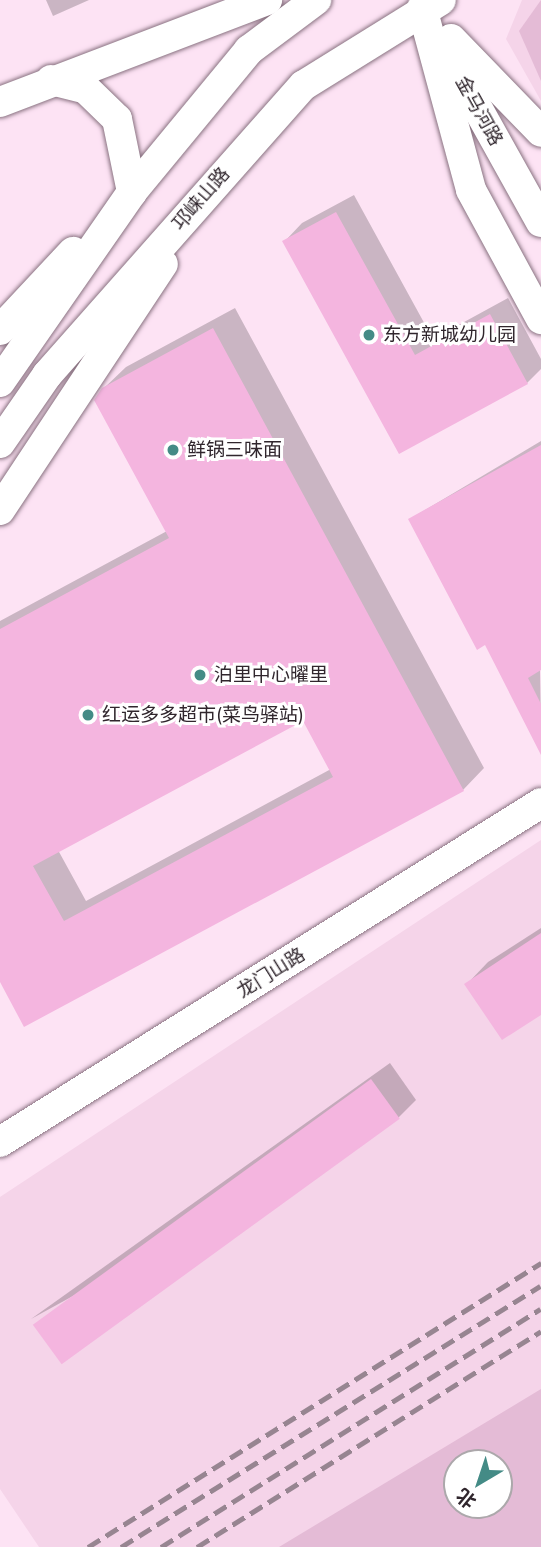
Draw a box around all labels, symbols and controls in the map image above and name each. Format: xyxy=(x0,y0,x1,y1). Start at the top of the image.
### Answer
street label: 金马河路 xyxy=(451,72,507,150)
street label: 邛崃山路 xyxy=(167,163,235,235)
place label: 东方新城幼儿园 xyxy=(383,324,516,346)
marker: 东方新城幼儿园 xyxy=(361,327,377,343)
place label: 鲜锅三味面 xyxy=(187,439,282,461)
marker: 鲜锅三味面 xyxy=(165,442,181,458)
place label: 泊里中心曜里 xyxy=(214,664,328,686)
marker: 泊里中心曜里 xyxy=(192,667,208,683)
place label: 红运多多超市(菜鸟驿站) xyxy=(102,704,304,726)
marker: 红运多多超市(菜鸟驿站) xyxy=(80,707,96,723)
street label: 龙门山路 xyxy=(233,943,309,1003)
north arrow xyxy=(443,1449,513,1519)
text: 北 xyxy=(451,1483,481,1514)

